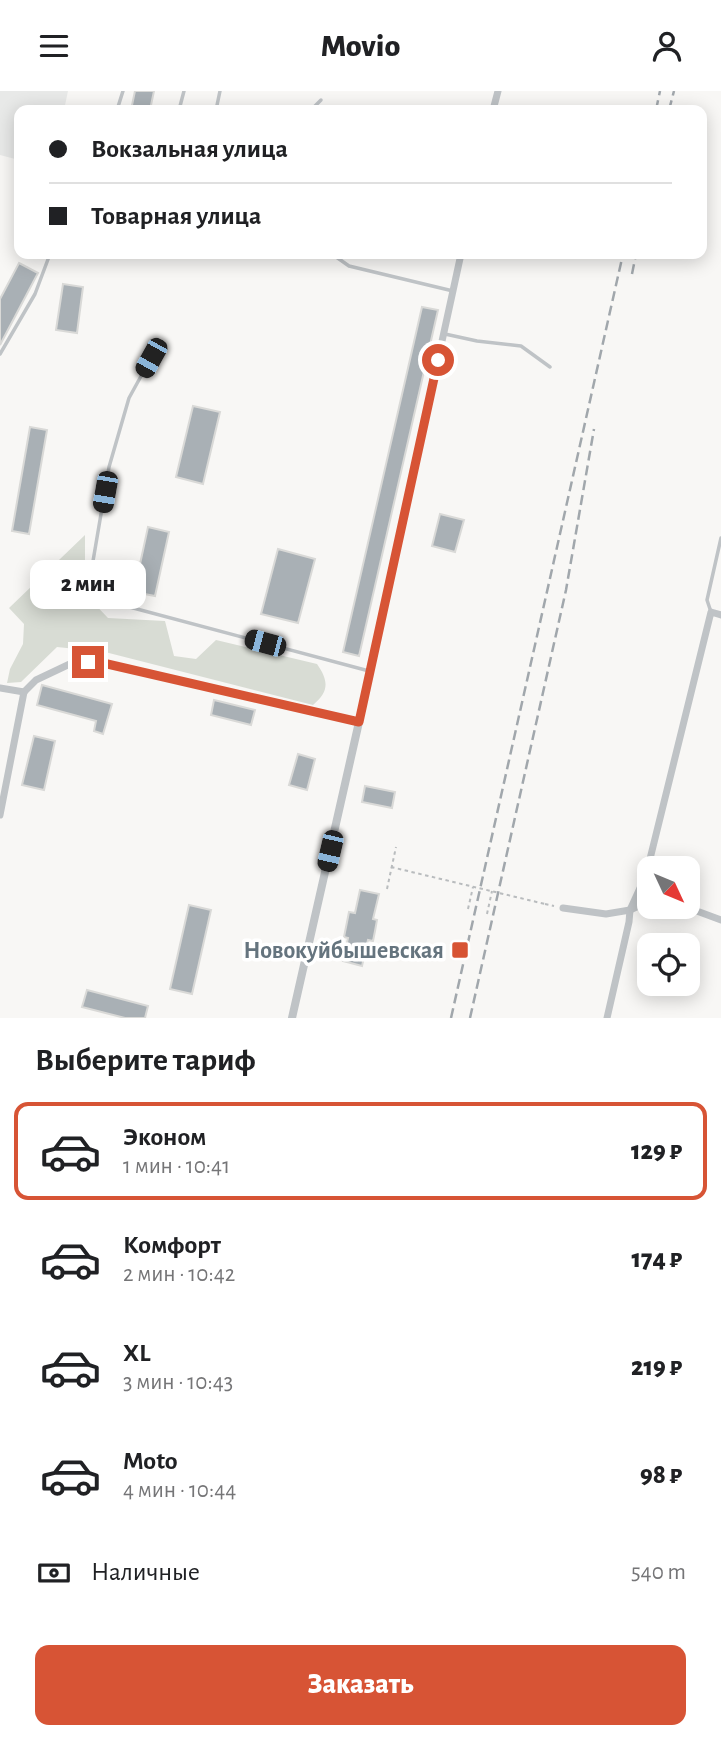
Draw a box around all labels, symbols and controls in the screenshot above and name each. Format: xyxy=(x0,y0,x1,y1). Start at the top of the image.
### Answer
icon: menu xyxy=(35,27,73,65)
icon: person xyxy=(648,27,686,65)
text: Movio xyxy=(321,30,400,62)
text: Вокзальная улица xyxy=(91,136,288,162)
text: Товарная улица xyxy=(91,203,261,229)
car xyxy=(132,335,171,381)
route start xyxy=(422,344,454,376)
car xyxy=(92,469,119,515)
callout: 2 мин xyxy=(30,561,146,609)
text: 2 мин xyxy=(61,573,115,596)
car xyxy=(242,627,289,659)
route end xyxy=(72,646,104,678)
car xyxy=(316,828,345,874)
north arrow xyxy=(637,856,700,919)
map controls xyxy=(637,856,700,996)
button: locate xyxy=(637,933,700,996)
place label: Новокуйбышевская xyxy=(244,939,444,963)
marker: Новокуйбышевская xyxy=(450,940,470,960)
text: Выберите тариф xyxy=(35,1044,256,1076)
icon: car xyxy=(39,1120,102,1183)
text: Эконом xyxy=(123,1124,206,1150)
text: 129 ₽ xyxy=(631,1138,682,1164)
text: 1 мин · 10:41 xyxy=(123,1155,230,1178)
icon: car xyxy=(39,1228,102,1291)
text: Комфорт xyxy=(123,1232,221,1258)
text: 174 ₽ xyxy=(631,1246,682,1272)
text: 2 мин · 10:42 xyxy=(123,1263,235,1286)
icon: car xyxy=(39,1336,102,1399)
text: XL xyxy=(123,1340,150,1366)
text: 219 ₽ xyxy=(631,1354,682,1380)
text: 3 мин · 10:43 xyxy=(123,1371,233,1394)
icon: car xyxy=(39,1444,102,1507)
text: Moto xyxy=(123,1448,178,1474)
text: 98 ₽ xyxy=(640,1462,682,1488)
text: 4 мин · 10:44 xyxy=(123,1479,236,1502)
icon: cash xyxy=(35,1554,73,1592)
text: Наличные xyxy=(91,1559,200,1585)
text: 540 m xyxy=(631,1561,686,1584)
button: Заказать xyxy=(35,1645,686,1725)

